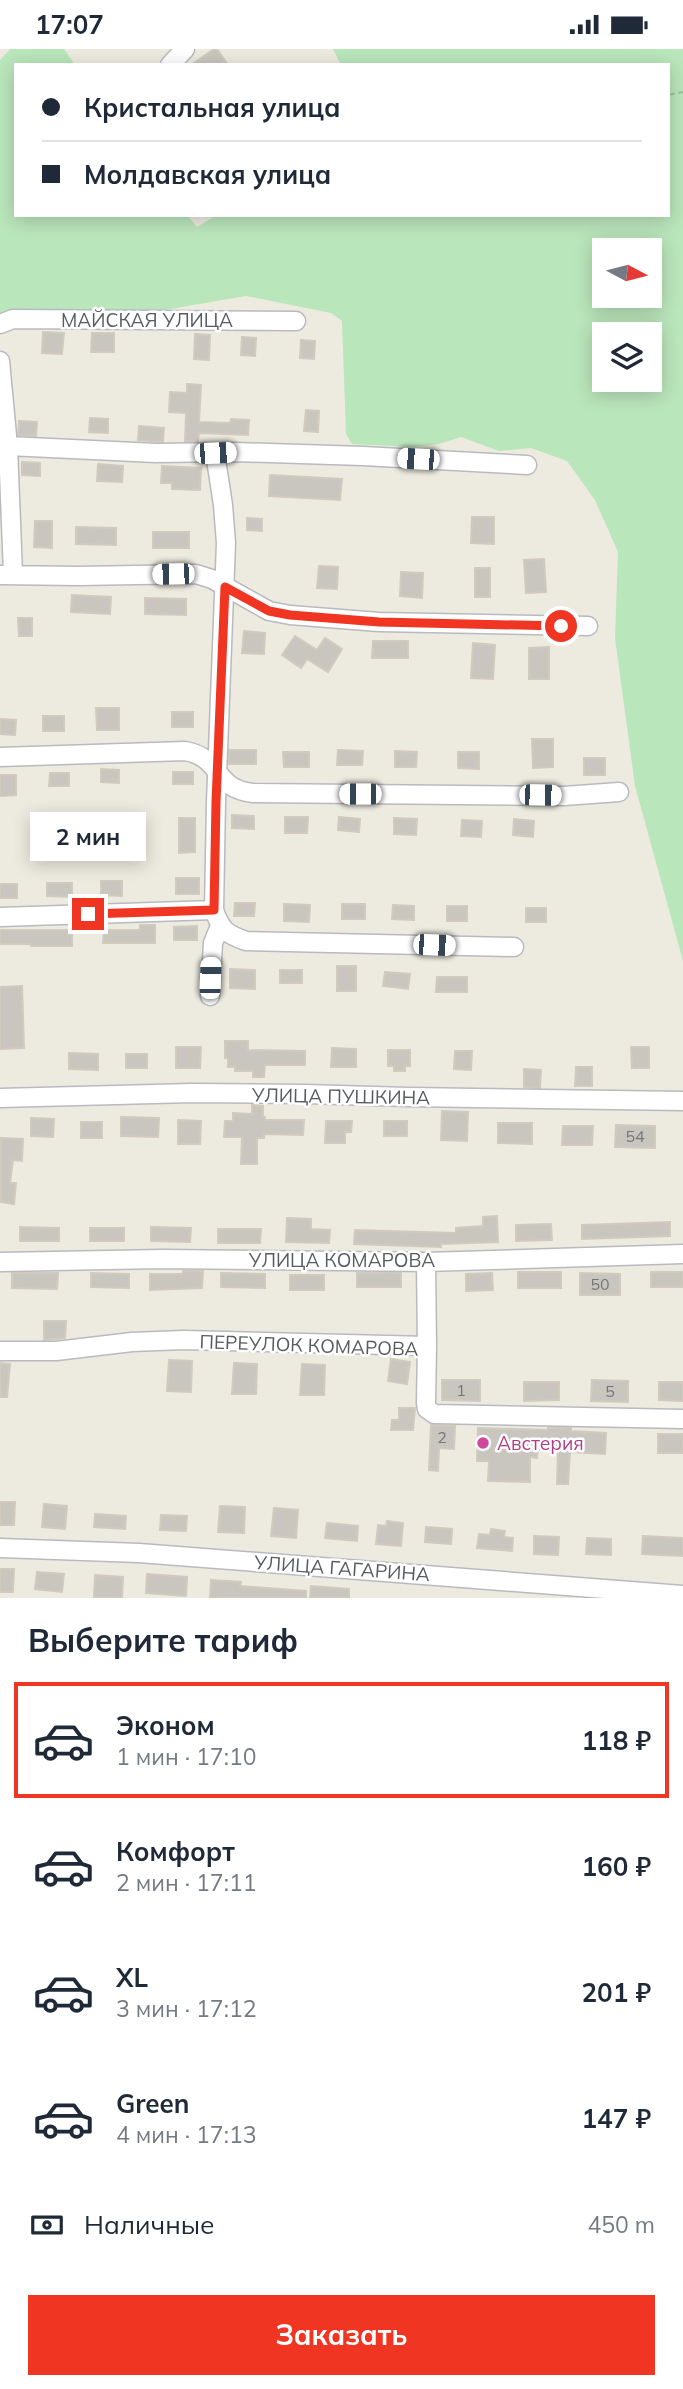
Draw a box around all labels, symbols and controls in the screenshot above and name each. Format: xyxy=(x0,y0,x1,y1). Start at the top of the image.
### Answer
text: 17:07 xyxy=(35,8,104,41)
text: Кристальная улица xyxy=(84,91,340,124)
text: Молдавская улица xyxy=(84,158,331,191)
north arrow xyxy=(592,238,662,308)
map controls xyxy=(592,238,662,392)
street label: МАЙСКАЯ УЛИЦА xyxy=(61,308,233,332)
button: layers xyxy=(592,322,662,392)
car xyxy=(194,442,237,464)
car xyxy=(397,447,440,471)
car xyxy=(152,563,195,585)
route start xyxy=(545,610,577,642)
car xyxy=(340,784,382,805)
car xyxy=(519,784,562,806)
callout: 2 мин xyxy=(30,813,146,861)
text: 2 мин xyxy=(56,822,120,851)
route end xyxy=(72,898,104,930)
car xyxy=(413,934,456,956)
car xyxy=(199,957,222,999)
street label: УЛИЦА ПУШКИНА xyxy=(251,1082,430,1110)
house number: 54 xyxy=(625,1126,645,1146)
street label: УЛИЦА КОМАРОВА xyxy=(248,1248,435,1272)
house number: 50 xyxy=(590,1274,610,1294)
street label: ПЕРЕУЛОК КОМАРОВА xyxy=(199,1329,419,1361)
house number: 1 xyxy=(456,1380,466,1400)
house number: 5 xyxy=(605,1381,615,1401)
house number: 2 xyxy=(437,1427,447,1447)
place label: Австерия xyxy=(497,1431,584,1455)
marker: Австерия xyxy=(475,1435,491,1451)
street label: УЛИЦА ГАГАРИНА xyxy=(252,1550,431,1586)
text: Выберите тариф xyxy=(28,1620,298,1660)
icon: car xyxy=(32,1709,95,1772)
text: Эконом xyxy=(116,1709,215,1742)
text: 118 ₽ xyxy=(581,1724,651,1757)
text: 1 мин · 17:10 xyxy=(116,1742,256,1771)
icon: car xyxy=(32,1835,95,1898)
text: Комфорт xyxy=(116,1835,235,1868)
text: 160 ₽ xyxy=(581,1850,651,1883)
text: 2 мин · 17:11 xyxy=(116,1868,256,1897)
icon: car xyxy=(32,1961,95,2024)
text: XL xyxy=(116,1961,148,1994)
text: 201 ₽ xyxy=(581,1976,651,2009)
text: 3 мин · 17:12 xyxy=(116,1994,256,2023)
icon: car xyxy=(32,2087,95,2150)
text: Green xyxy=(116,2087,189,2120)
text: 147 ₽ xyxy=(581,2102,651,2135)
text: 4 мин · 17:13 xyxy=(116,2120,256,2149)
icon: cash xyxy=(28,2206,66,2244)
text: Наличные xyxy=(84,2208,214,2241)
text: 450 m xyxy=(587,2210,655,2239)
button: Заказать xyxy=(28,2295,655,2375)

